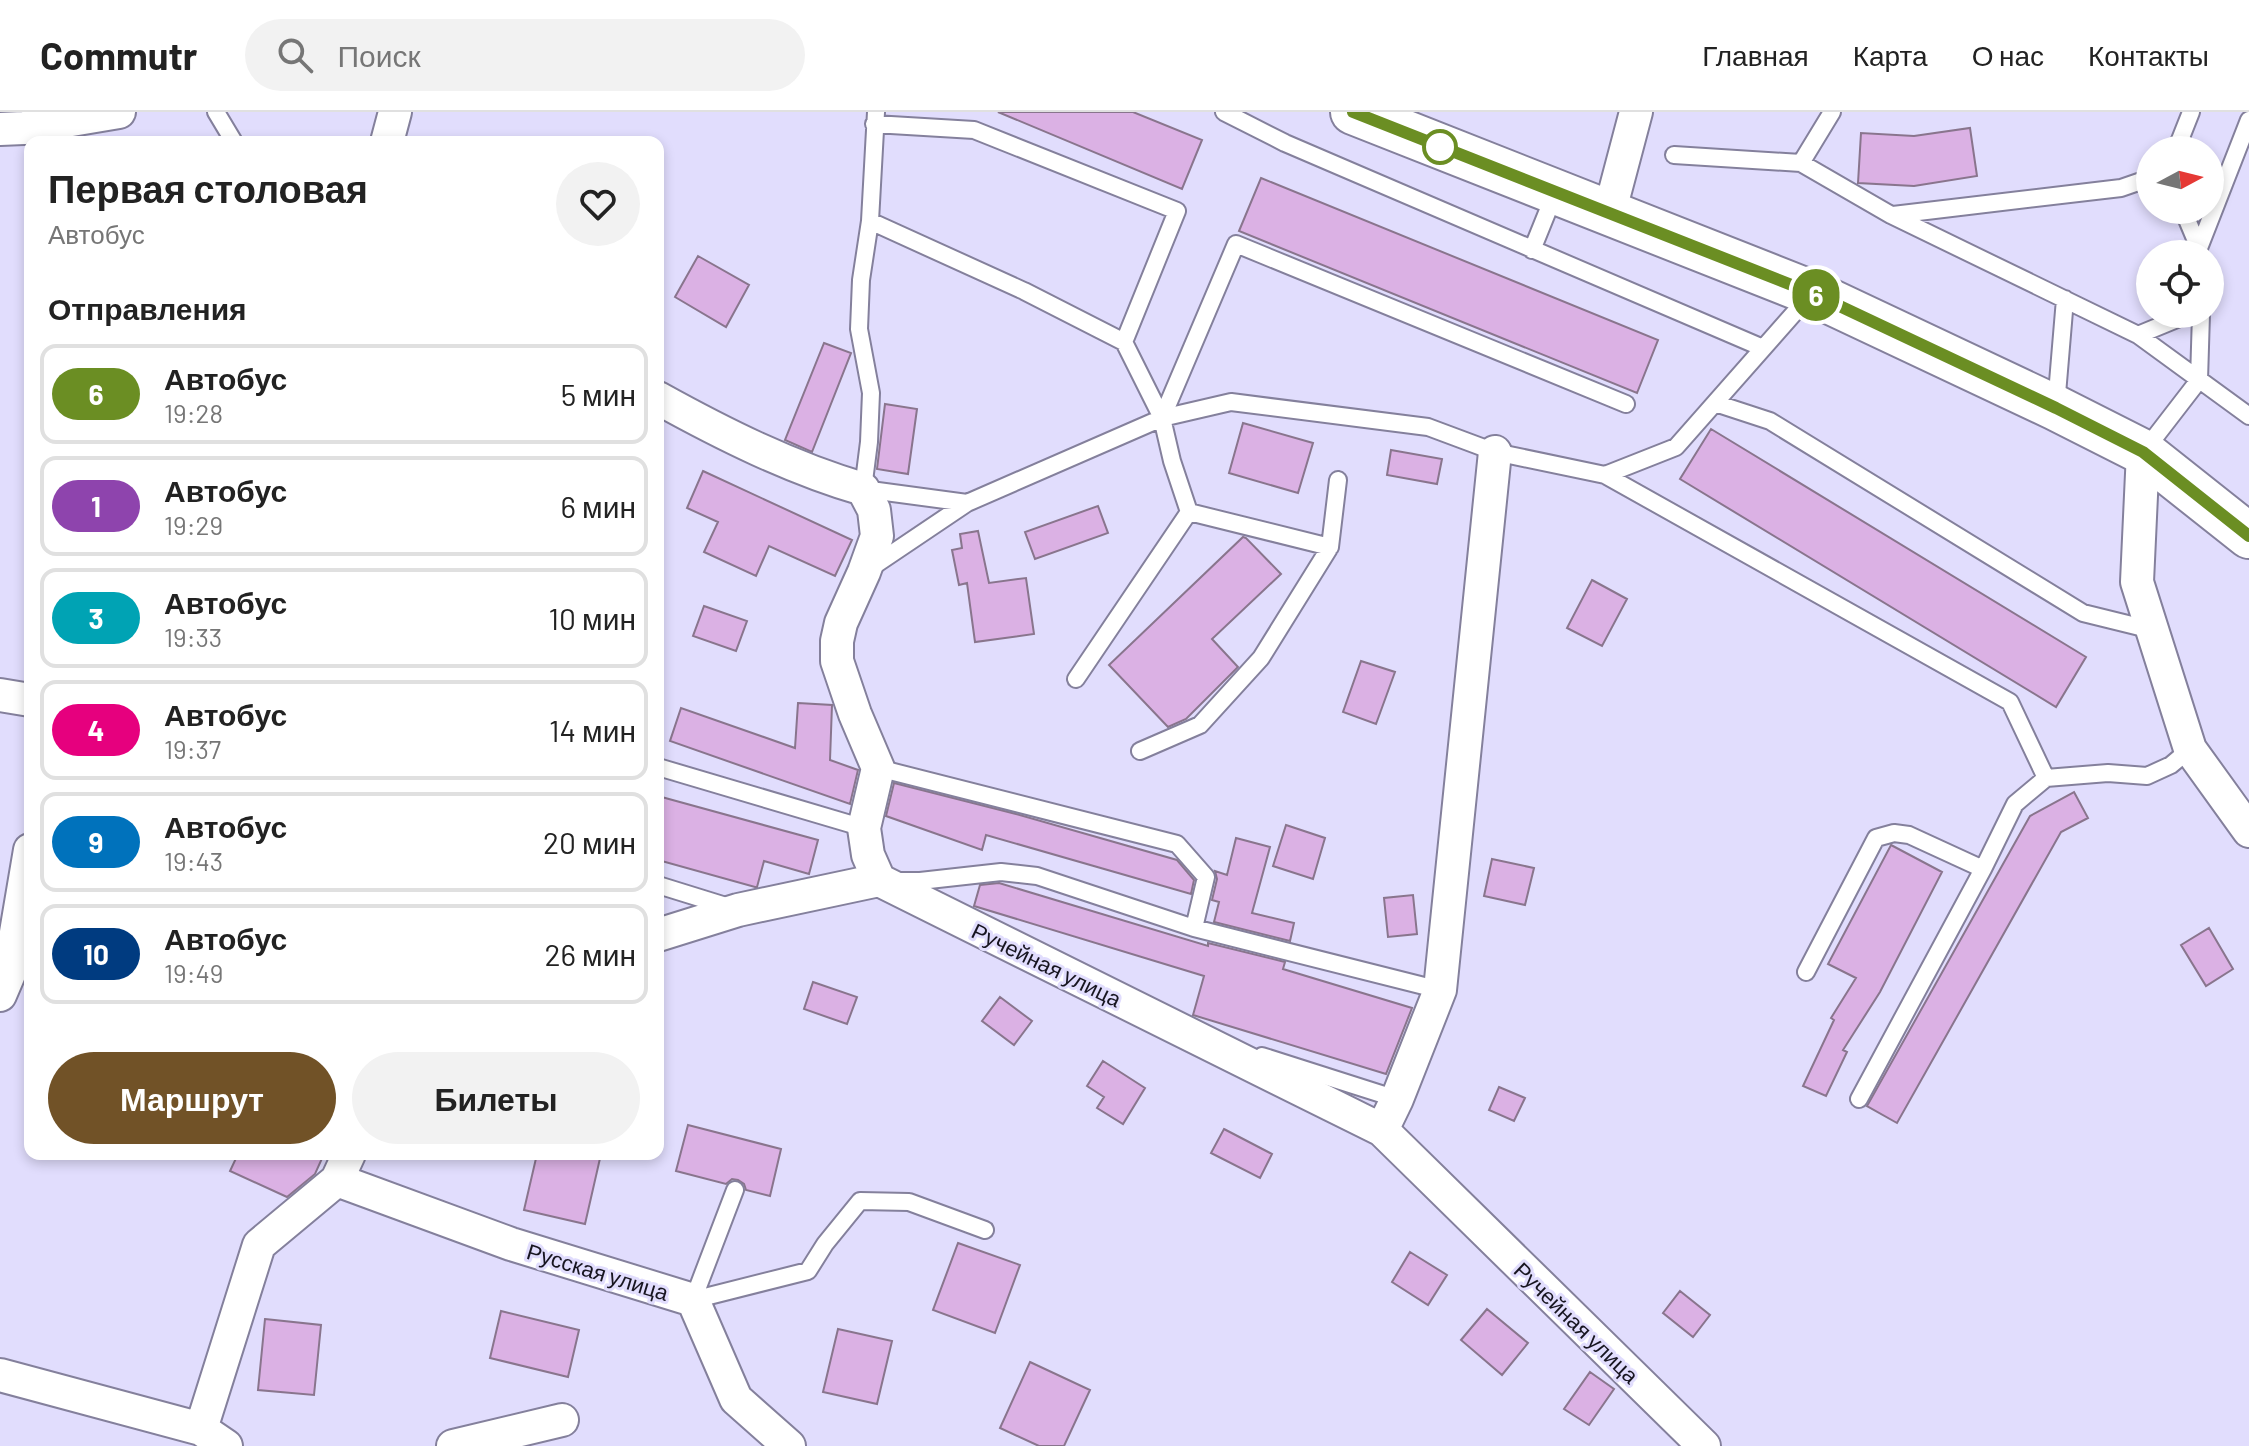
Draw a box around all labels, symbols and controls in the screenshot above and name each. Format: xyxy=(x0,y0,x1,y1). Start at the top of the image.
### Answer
search box xyxy=(245,19,805,91)
text: Commutr xyxy=(40,32,197,78)
icon: search xyxy=(273,33,317,77)
text: Поиск xyxy=(337,37,421,73)
text: Главная xyxy=(1702,38,1809,72)
text: Карта xyxy=(1853,38,1928,72)
text: О нас xyxy=(1972,38,2044,72)
text: Контакты xyxy=(2088,38,2209,72)
unlabelled marker xyxy=(1423,130,1457,164)
north arrow xyxy=(2136,136,2224,224)
map controls xyxy=(2136,136,2224,328)
button: heart xyxy=(556,162,640,246)
text: Первая столовая xyxy=(48,165,368,211)
text: Автобус xyxy=(48,218,145,249)
button: locate xyxy=(2136,240,2224,328)
line badge: 6 xyxy=(1790,269,1842,321)
text: 6 xyxy=(1808,278,1824,312)
text: Отправления xyxy=(48,290,247,326)
text: Автобус xyxy=(164,360,287,396)
text: 5 мин xyxy=(561,376,636,412)
text: 6 xyxy=(88,377,104,411)
text: 19:28 xyxy=(164,397,223,428)
text: Автобус xyxy=(164,472,287,508)
text: 6 мин xyxy=(561,488,636,524)
text: 1 xyxy=(91,489,101,523)
text: 19:29 xyxy=(164,509,223,540)
text: Автобус xyxy=(164,584,287,620)
text: 10 мин xyxy=(549,600,636,636)
text: 3 xyxy=(88,601,104,635)
text: 19:33 xyxy=(164,621,222,652)
text: Автобус xyxy=(164,696,287,732)
text: 14 мин xyxy=(549,712,636,748)
text: 4 xyxy=(88,713,104,747)
text: 19:37 xyxy=(164,733,221,764)
text: Автобус xyxy=(164,808,287,844)
text: 20 мин xyxy=(543,824,636,860)
text: 9 xyxy=(89,825,103,859)
text: 19:43 xyxy=(164,845,223,876)
street label: Ручейная улица xyxy=(968,917,1127,1013)
text: Автобус xyxy=(164,920,287,956)
text: 26 мин xyxy=(545,936,636,972)
text: 10 xyxy=(83,937,109,971)
text: 19:49 xyxy=(164,957,223,988)
button: Маршрут xyxy=(48,1052,336,1144)
button: Билеты xyxy=(352,1052,640,1144)
street label: Русская улица xyxy=(524,1237,673,1306)
street label: Ручейная улица xyxy=(1509,1256,1645,1389)

